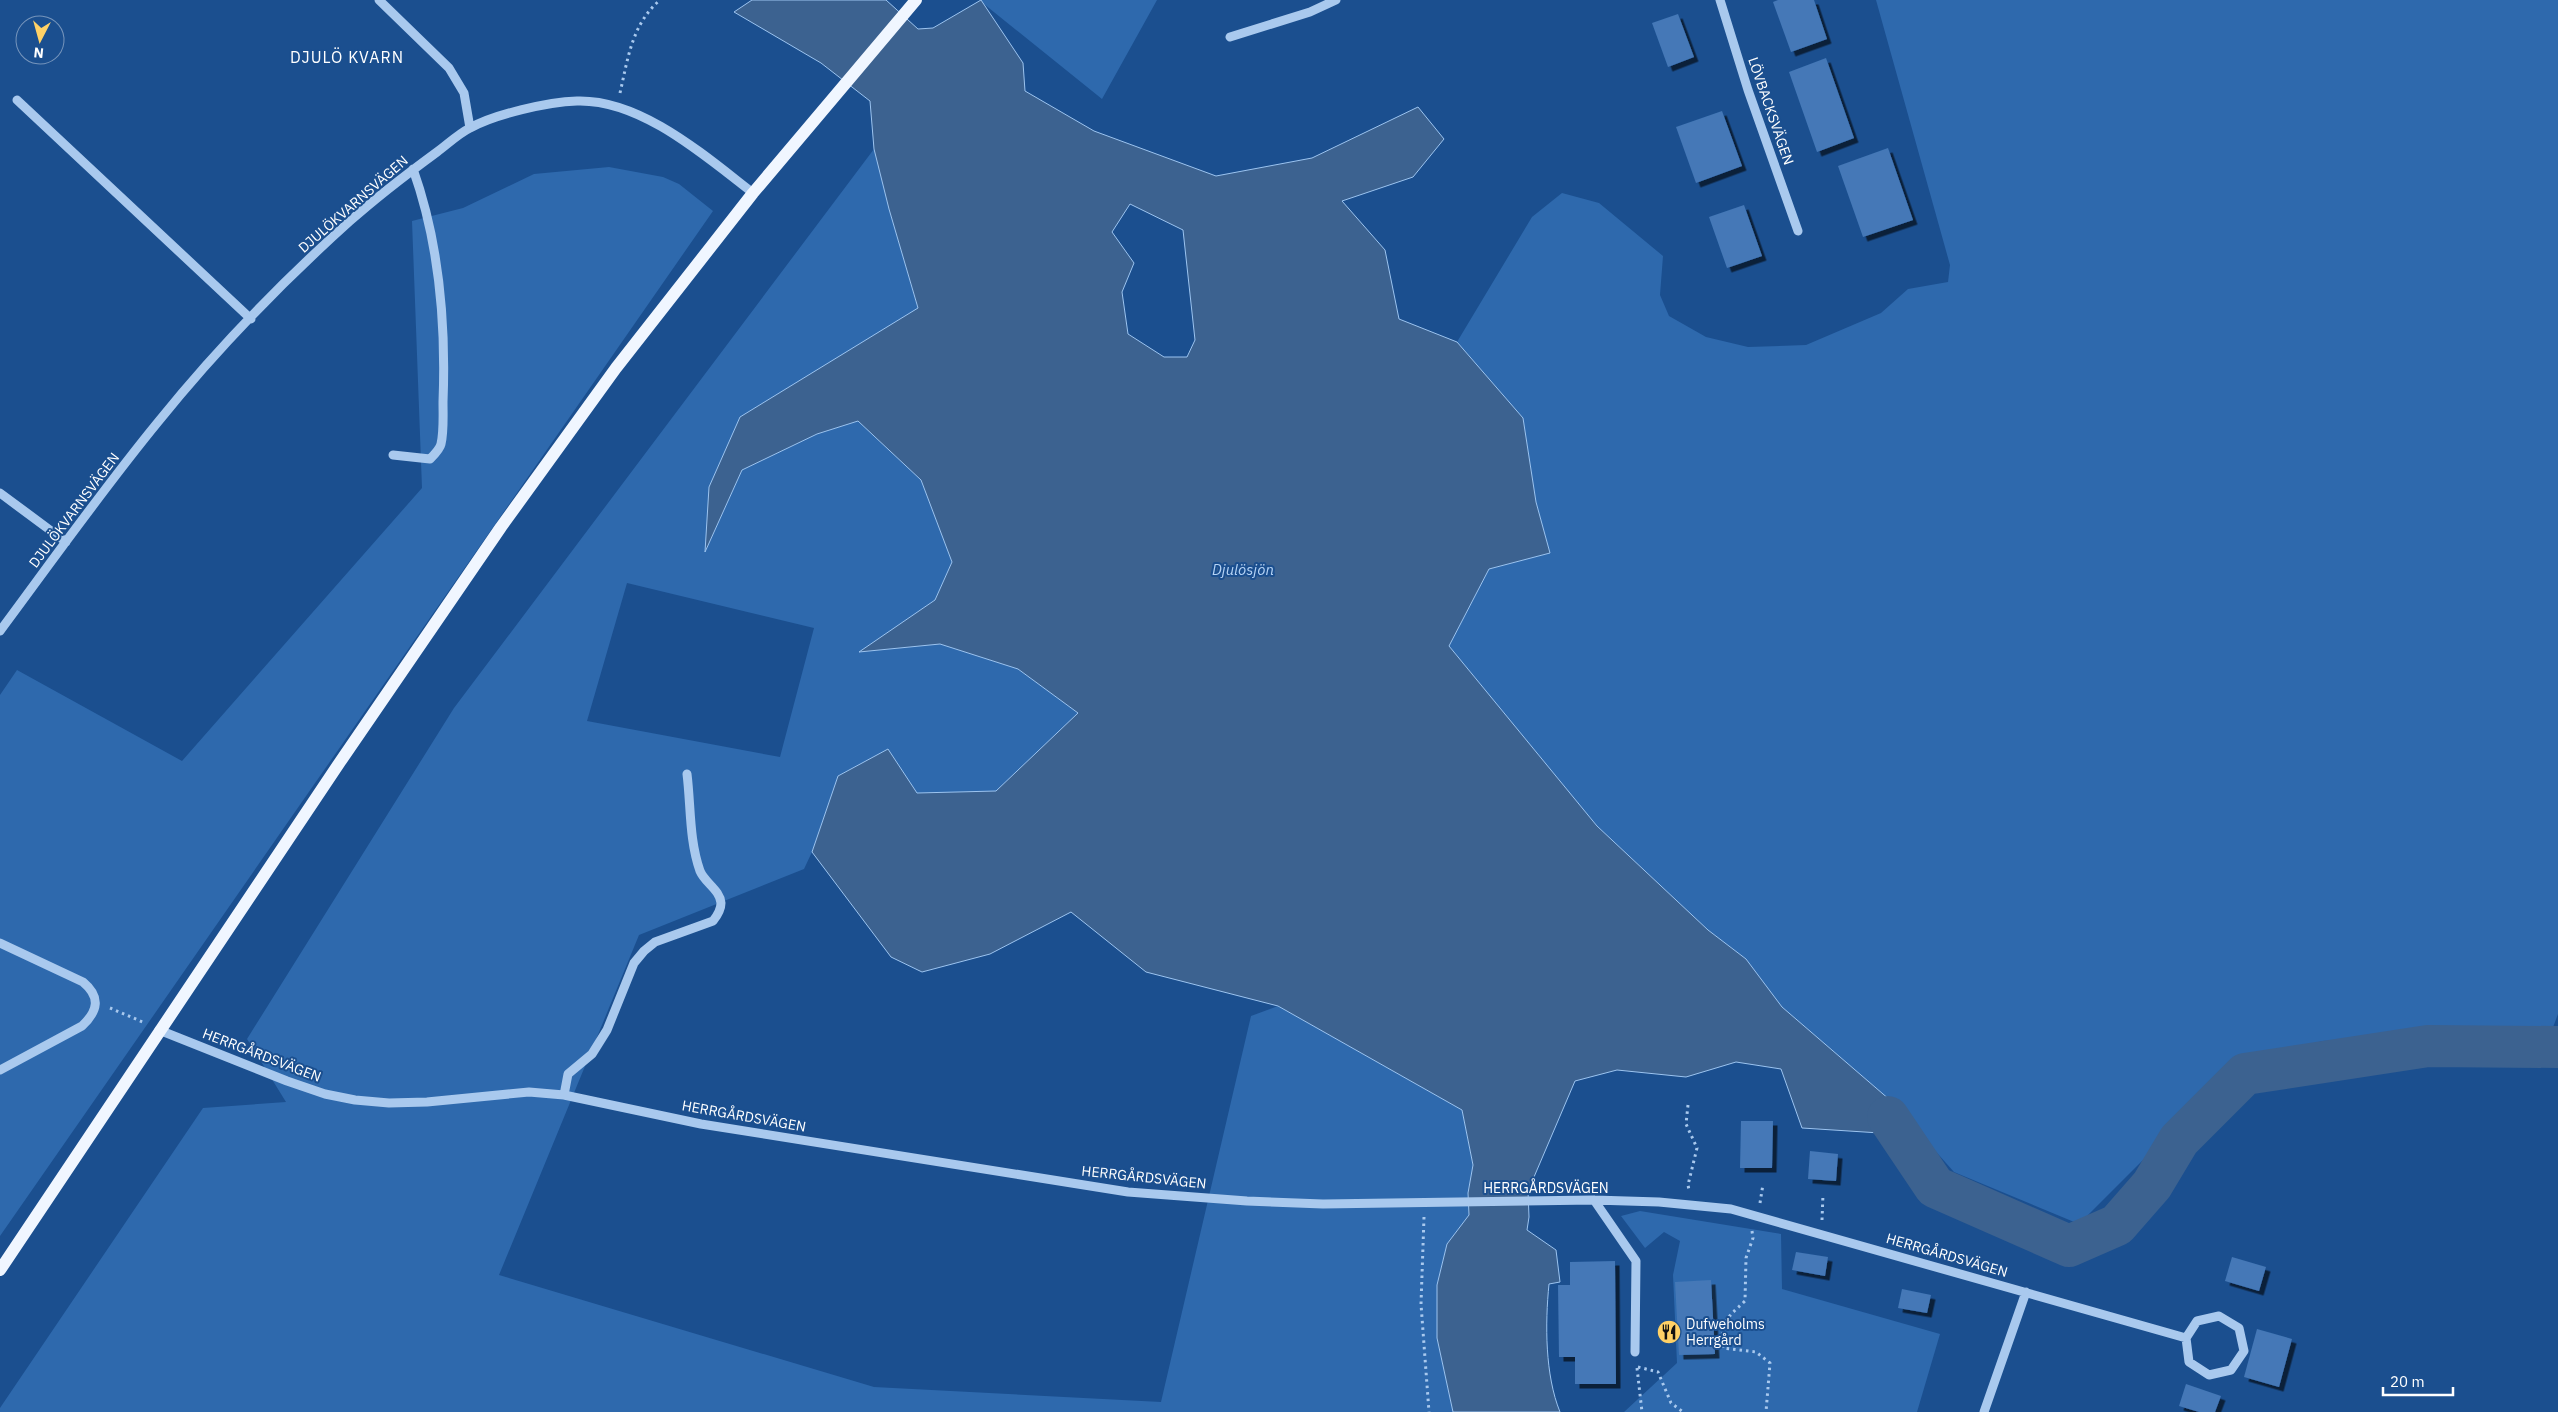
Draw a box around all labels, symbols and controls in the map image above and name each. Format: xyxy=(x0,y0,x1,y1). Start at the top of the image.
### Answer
north arrow xyxy=(15,15,65,65)
text: N xyxy=(33,43,45,62)
district label: DJULÖ KVARN xyxy=(290,47,404,67)
street label: LÖVBACKSVÄGEN xyxy=(1744,55,1798,167)
street label: DJULÖKVARNSVÄGEN xyxy=(294,151,412,257)
street label: DJULÖKVARNSVÄGEN xyxy=(25,449,123,571)
water label: Djulösjön xyxy=(1212,560,1274,579)
street label: HERRGÅRDSVÄGEN xyxy=(200,1023,324,1086)
street label: HERRGÅRDSVÄGEN xyxy=(681,1095,808,1136)
street label: HERRGÅRDSVÄGEN xyxy=(1081,1160,1207,1193)
street label: HERRGÅRDSVÄGEN xyxy=(1483,1178,1609,1197)
street label: HERRGÅRDSVÄGEN xyxy=(1884,1228,2010,1281)
place label: Dufweholms Herrgård xyxy=(1686,1315,1765,1349)
restaurant icon: Dufweholms Herrgård xyxy=(1656,1319,1682,1345)
scale bar xyxy=(2383,1364,2453,1396)
text: 20 m xyxy=(2390,1372,2425,1391)

